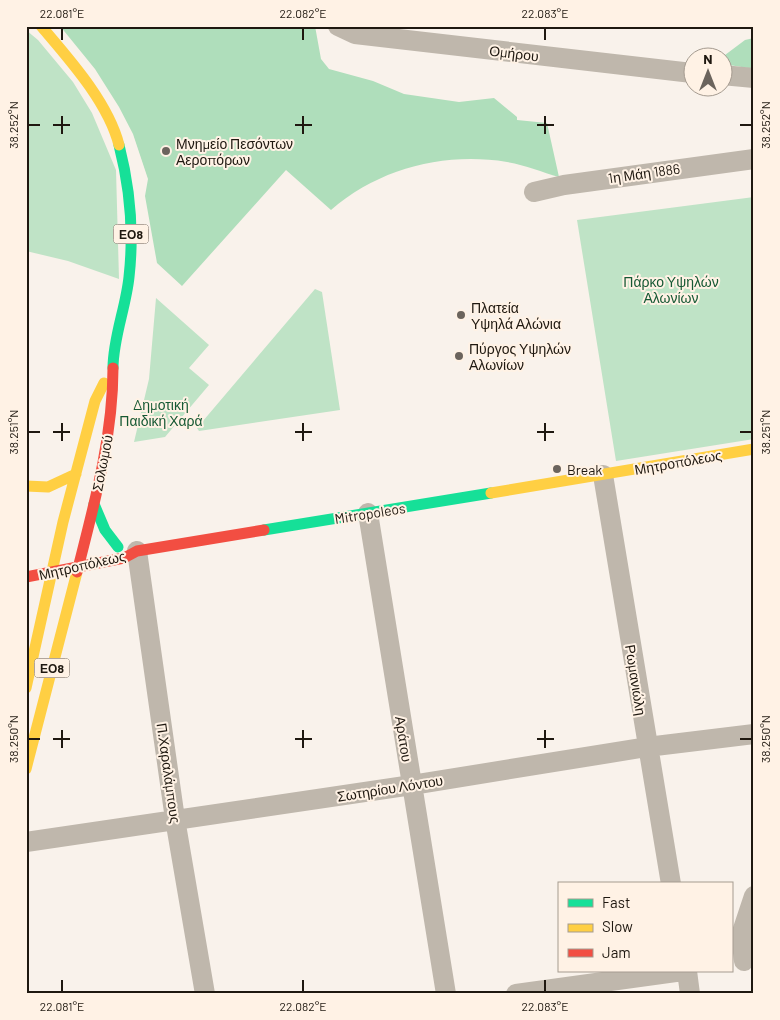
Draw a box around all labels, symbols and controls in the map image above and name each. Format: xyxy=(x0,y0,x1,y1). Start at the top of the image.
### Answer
text: 22.081°E xyxy=(40,6,84,20)
text: 22.082°E xyxy=(279,6,327,20)
text: 22.083°E xyxy=(522,6,568,20)
street label: Ομήρου xyxy=(488,42,540,64)
north arrow xyxy=(682,48,732,98)
text: N xyxy=(703,50,713,67)
text: 38.252°N xyxy=(6,101,20,149)
text: 38.252°N xyxy=(758,101,772,149)
place label: Μνημείο Πεσόντων Αεροπόρων xyxy=(176,135,293,168)
marker: Μνημείο Πεσόντων Αεροπόρων xyxy=(160,145,172,157)
street label: 1η Μάη 1886 xyxy=(607,160,681,186)
road number: ΕΟ8 xyxy=(114,224,148,243)
park label: Πάρκο Υψηλών Αλωνίων xyxy=(623,273,719,306)
place label: Πλατεία Υψηλά Αλώνια xyxy=(471,299,561,332)
marker: Πλατεία Υψηλά Αλώνια xyxy=(455,309,467,321)
place label: Πύργος Υψηλών Αλωνίων xyxy=(469,340,571,373)
marker: Πύργος Υψηλών Αλωνίων xyxy=(453,350,465,362)
park label: Δημοτική Παιδική Χαρά xyxy=(119,396,203,429)
text: 38.251°N xyxy=(6,410,20,454)
text: 38.251°N xyxy=(758,410,772,454)
street label: Σολωμού xyxy=(88,433,116,493)
street label: Μητροπόλεως xyxy=(633,446,723,478)
place label: Break xyxy=(567,461,602,478)
marker: Break xyxy=(551,463,563,475)
street label: Mitropoleos xyxy=(333,499,407,527)
street label: Μητροπόλεως xyxy=(37,547,127,583)
street label: Ρωμανιώλη xyxy=(622,643,650,717)
road number: ΕΟ8 xyxy=(34,658,70,678)
text: 38.250°N xyxy=(6,715,20,763)
street label: Αράτου xyxy=(392,715,416,763)
text: 38.250°N xyxy=(758,715,772,763)
street label: Π.Χαραλάμπους xyxy=(154,722,184,825)
street label: Σωτηρίου Λόντου xyxy=(336,771,444,805)
legend xyxy=(558,882,732,972)
text: Fast xyxy=(602,893,630,911)
text: Slow xyxy=(602,917,633,935)
text: Jam xyxy=(602,943,631,961)
text: 22.081°E xyxy=(40,999,84,1013)
text: 22.082°E xyxy=(279,999,327,1013)
text: 22.083°E xyxy=(522,999,568,1013)

